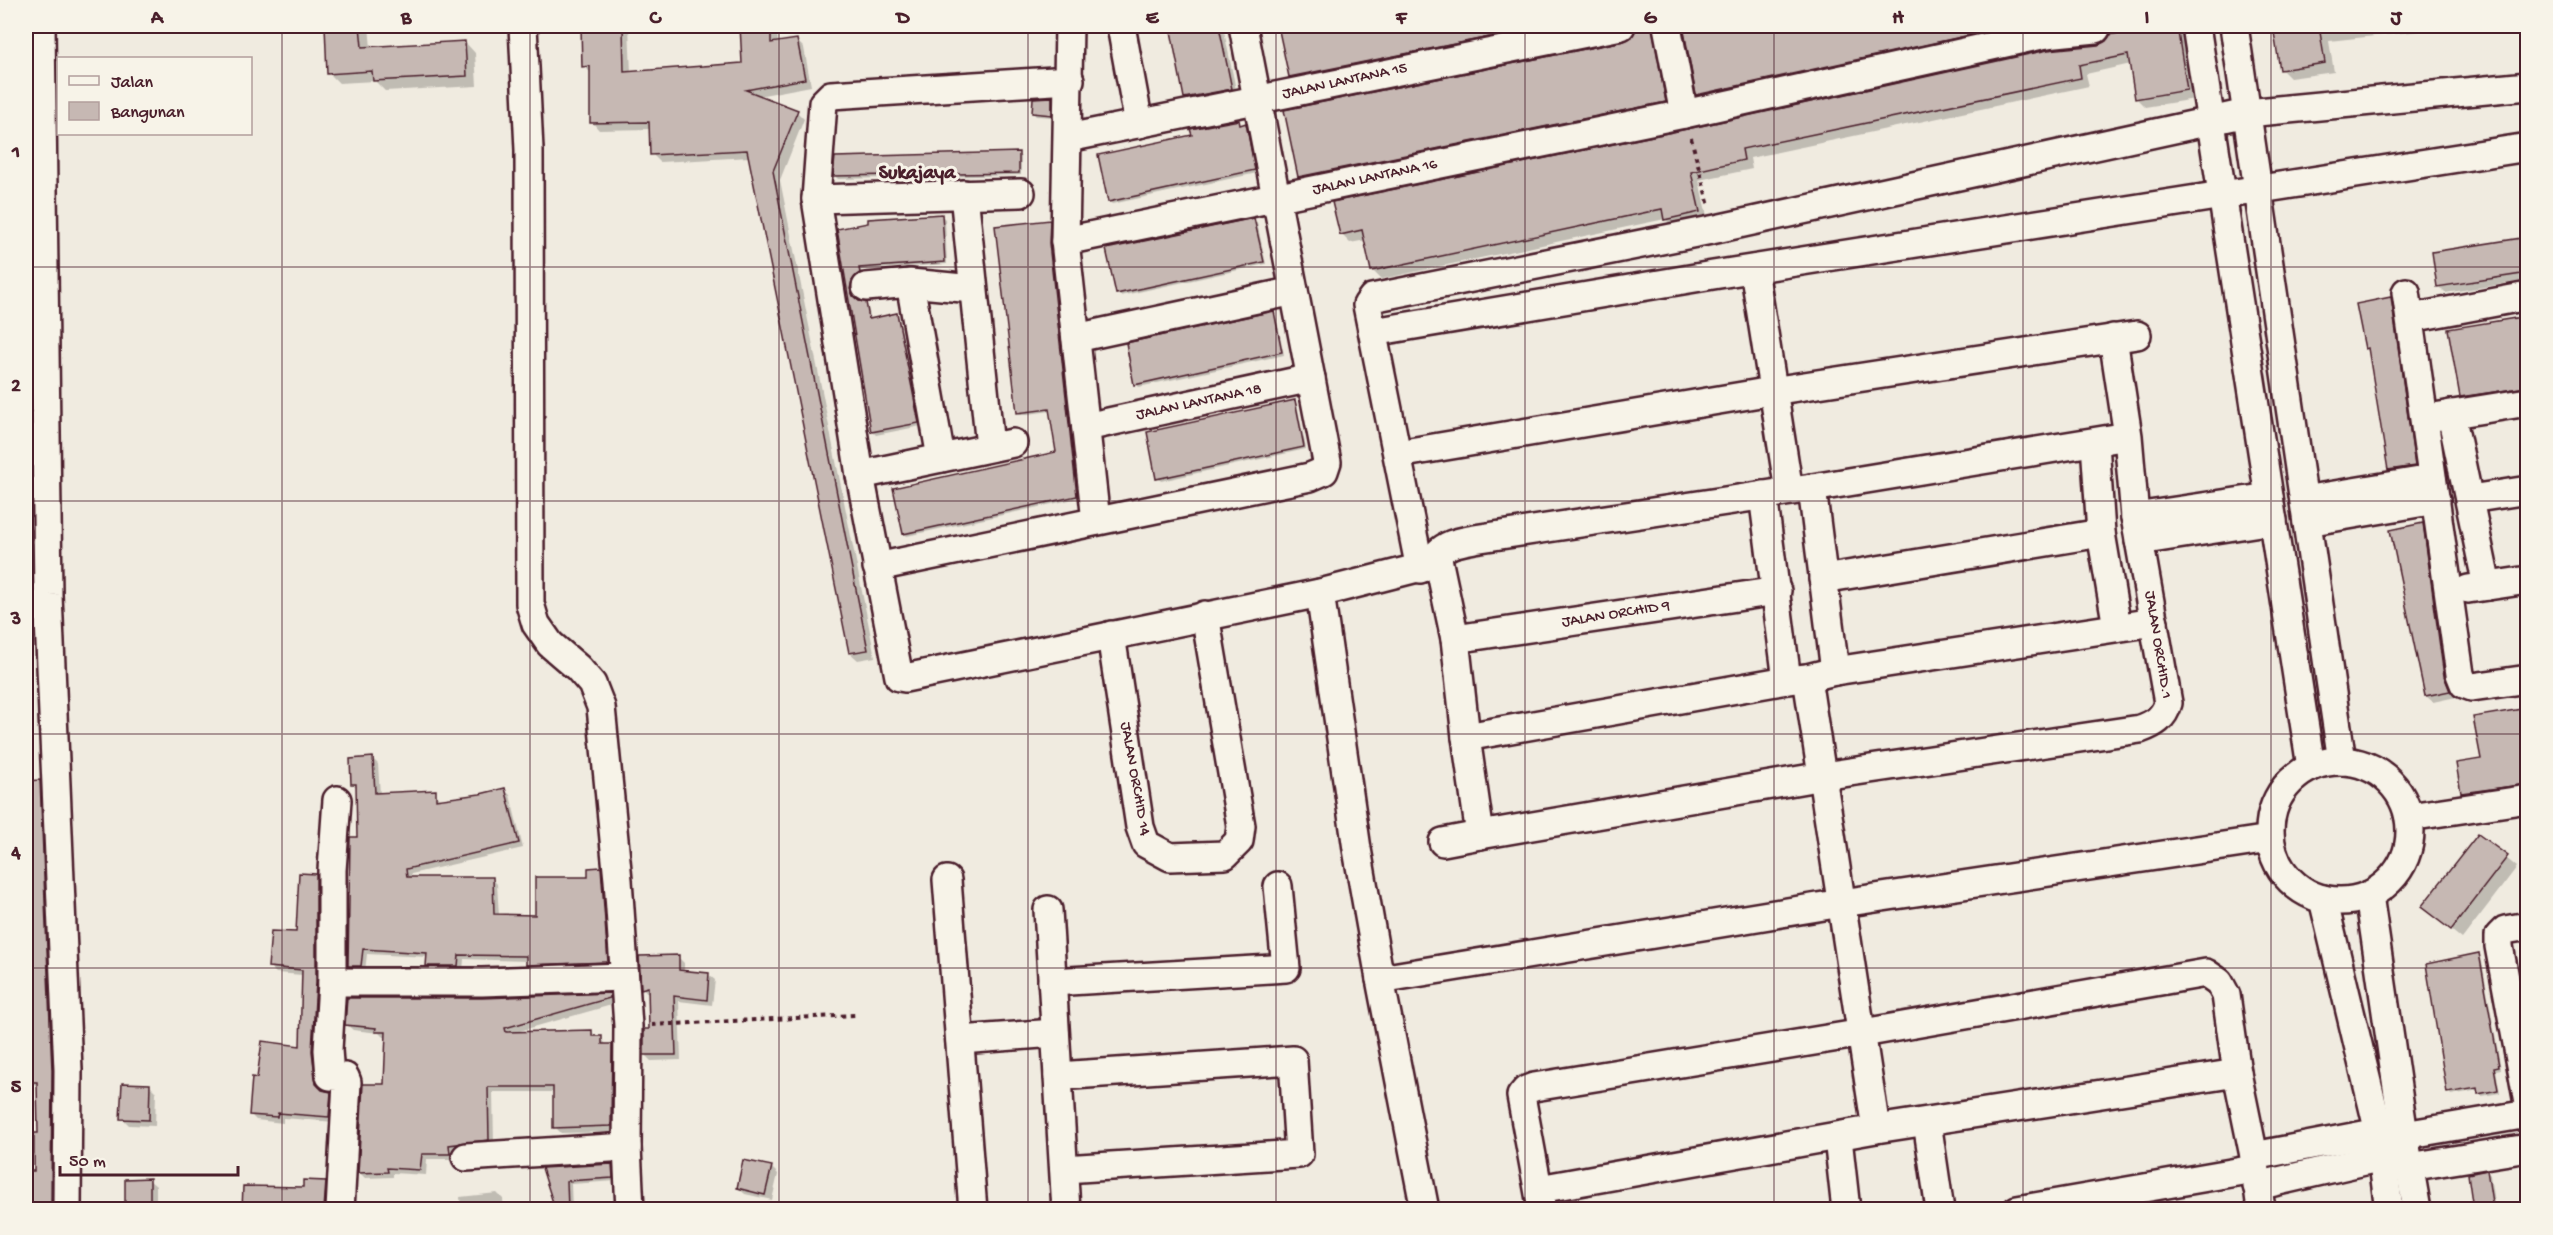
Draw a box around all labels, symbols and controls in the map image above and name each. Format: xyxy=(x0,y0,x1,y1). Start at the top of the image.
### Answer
text: A xyxy=(150,8,165,31)
text: B xyxy=(400,8,412,31)
text: C xyxy=(649,8,663,31)
text: D xyxy=(894,8,910,31)
text: E xyxy=(1146,8,1160,31)
text: F xyxy=(1395,8,1408,31)
text: G xyxy=(1644,8,1658,31)
text: H xyxy=(1892,8,1904,31)
text: I xyxy=(2145,8,2150,31)
text: J xyxy=(2390,8,2403,31)
legend xyxy=(57,57,252,135)
street label: JALAN LANTANA 15 xyxy=(1281,59,1409,105)
text: Jalan xyxy=(111,73,153,94)
text: Bangunan xyxy=(110,103,185,124)
text: 1 xyxy=(11,142,20,165)
street label: JALAN LANTANA 16 xyxy=(1311,155,1440,200)
district label: Sukajaya xyxy=(879,163,956,186)
text: 2 xyxy=(11,376,21,399)
street label: JALAN LANTANA 18 xyxy=(1135,380,1264,426)
street label: JALAN ORCHID.1 xyxy=(2139,590,2175,700)
street label: JALAN ORCHID 9 xyxy=(1561,597,1671,633)
text: 3 xyxy=(10,609,21,632)
street label: JALAN ORCHID 14 xyxy=(1115,721,1153,838)
text: 4 xyxy=(10,843,21,866)
text: 5 xyxy=(11,1077,22,1100)
scale bar xyxy=(60,1139,238,1177)
text: 50 m xyxy=(69,1152,106,1173)

